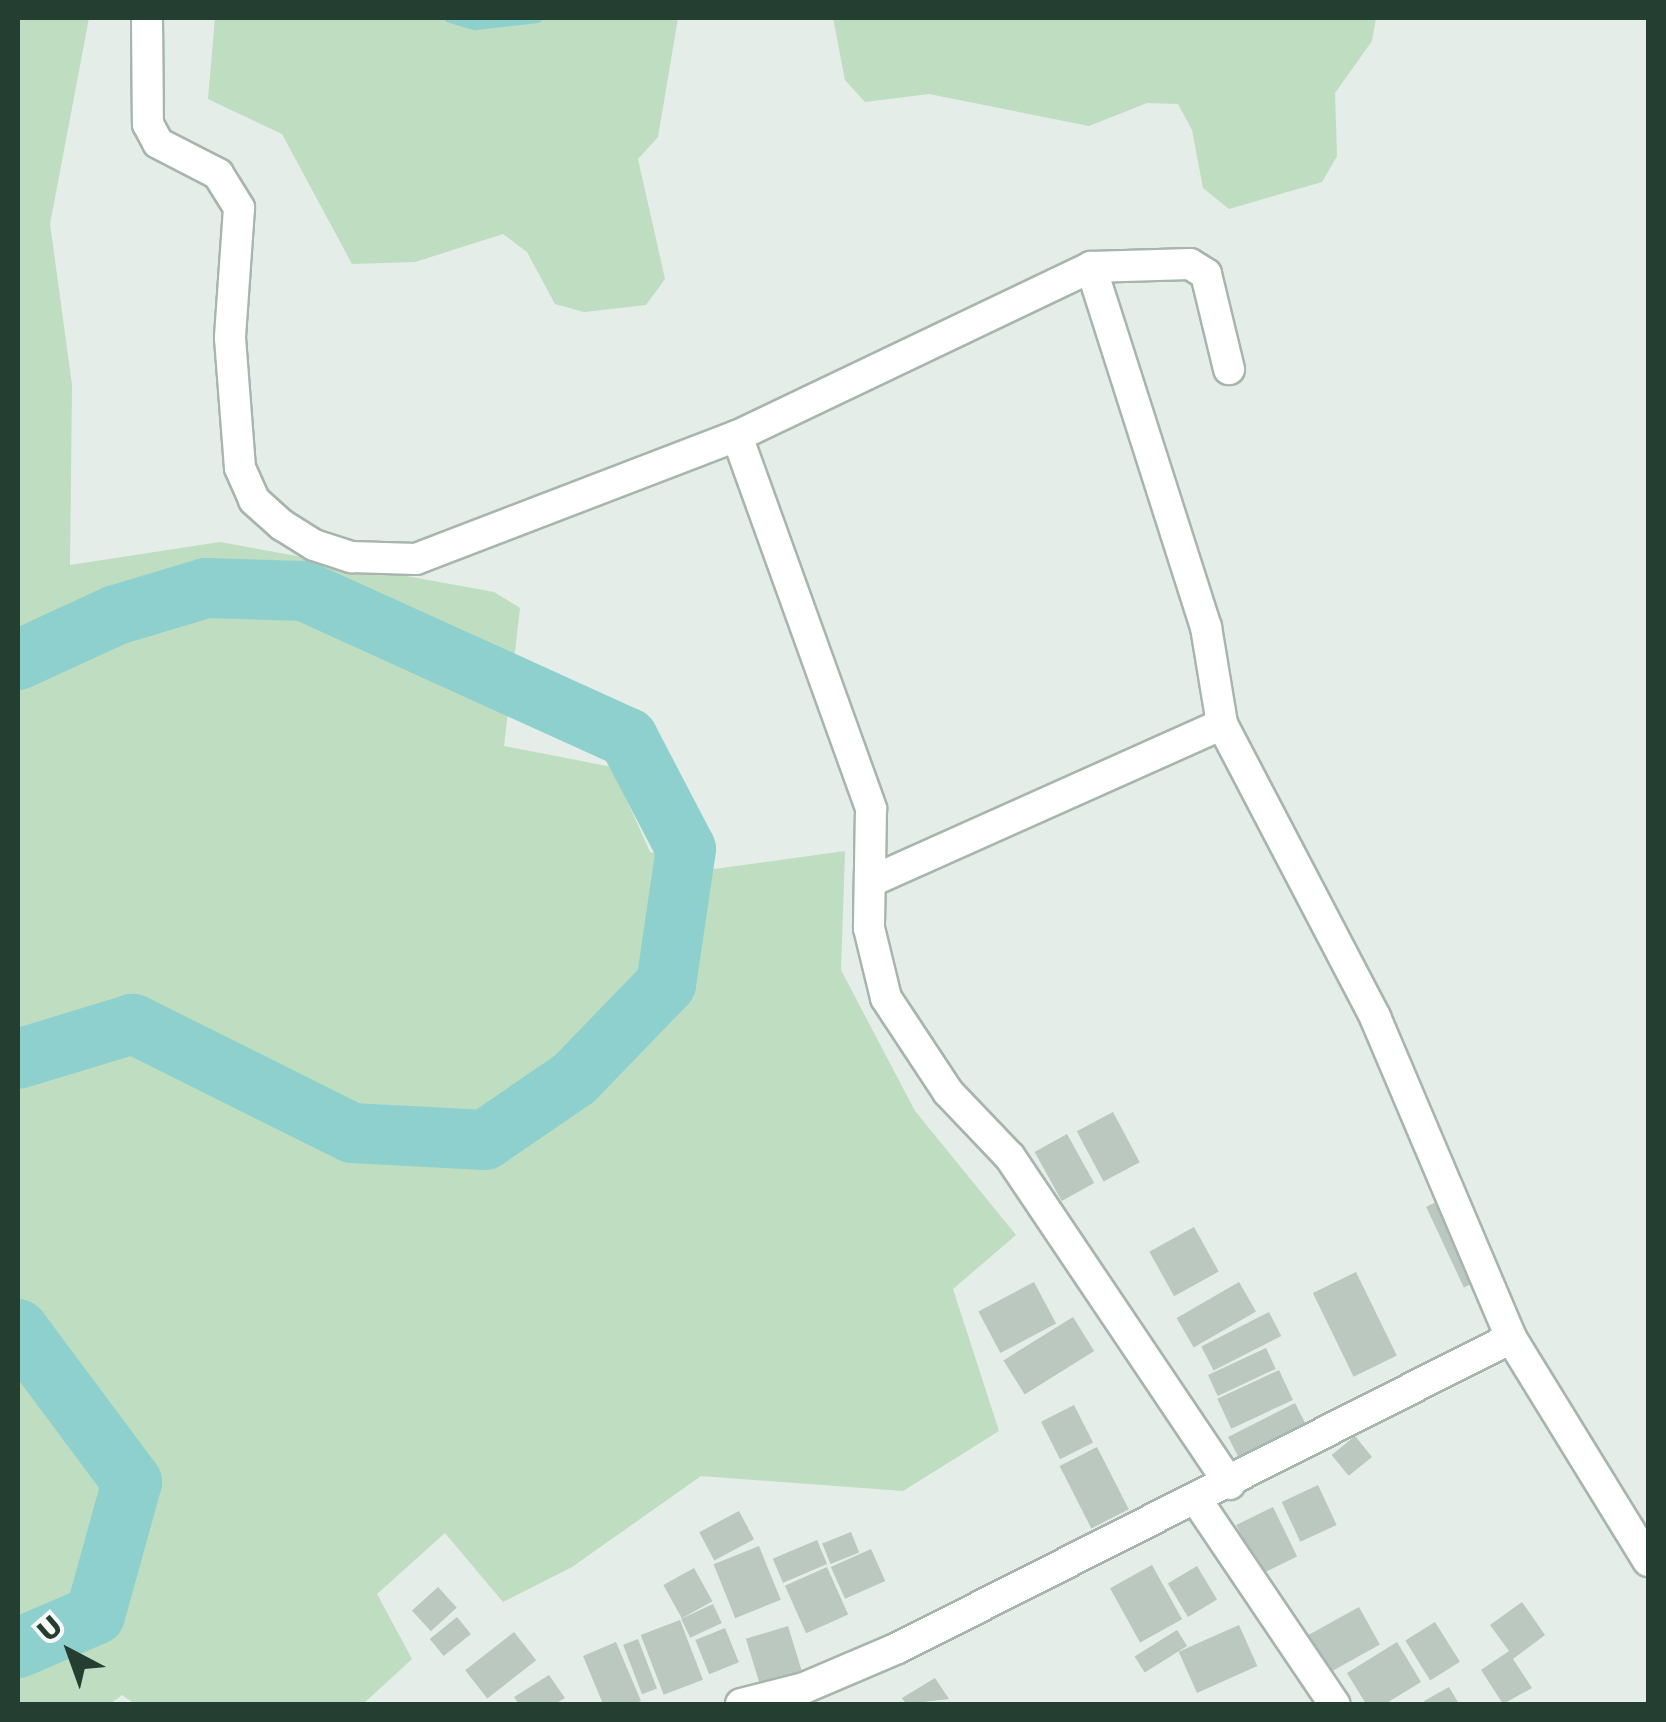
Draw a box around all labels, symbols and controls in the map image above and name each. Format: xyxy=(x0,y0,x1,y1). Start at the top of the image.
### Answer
north arrow xyxy=(20,1602,120,1702)
text: U xyxy=(31,1609,69,1649)

